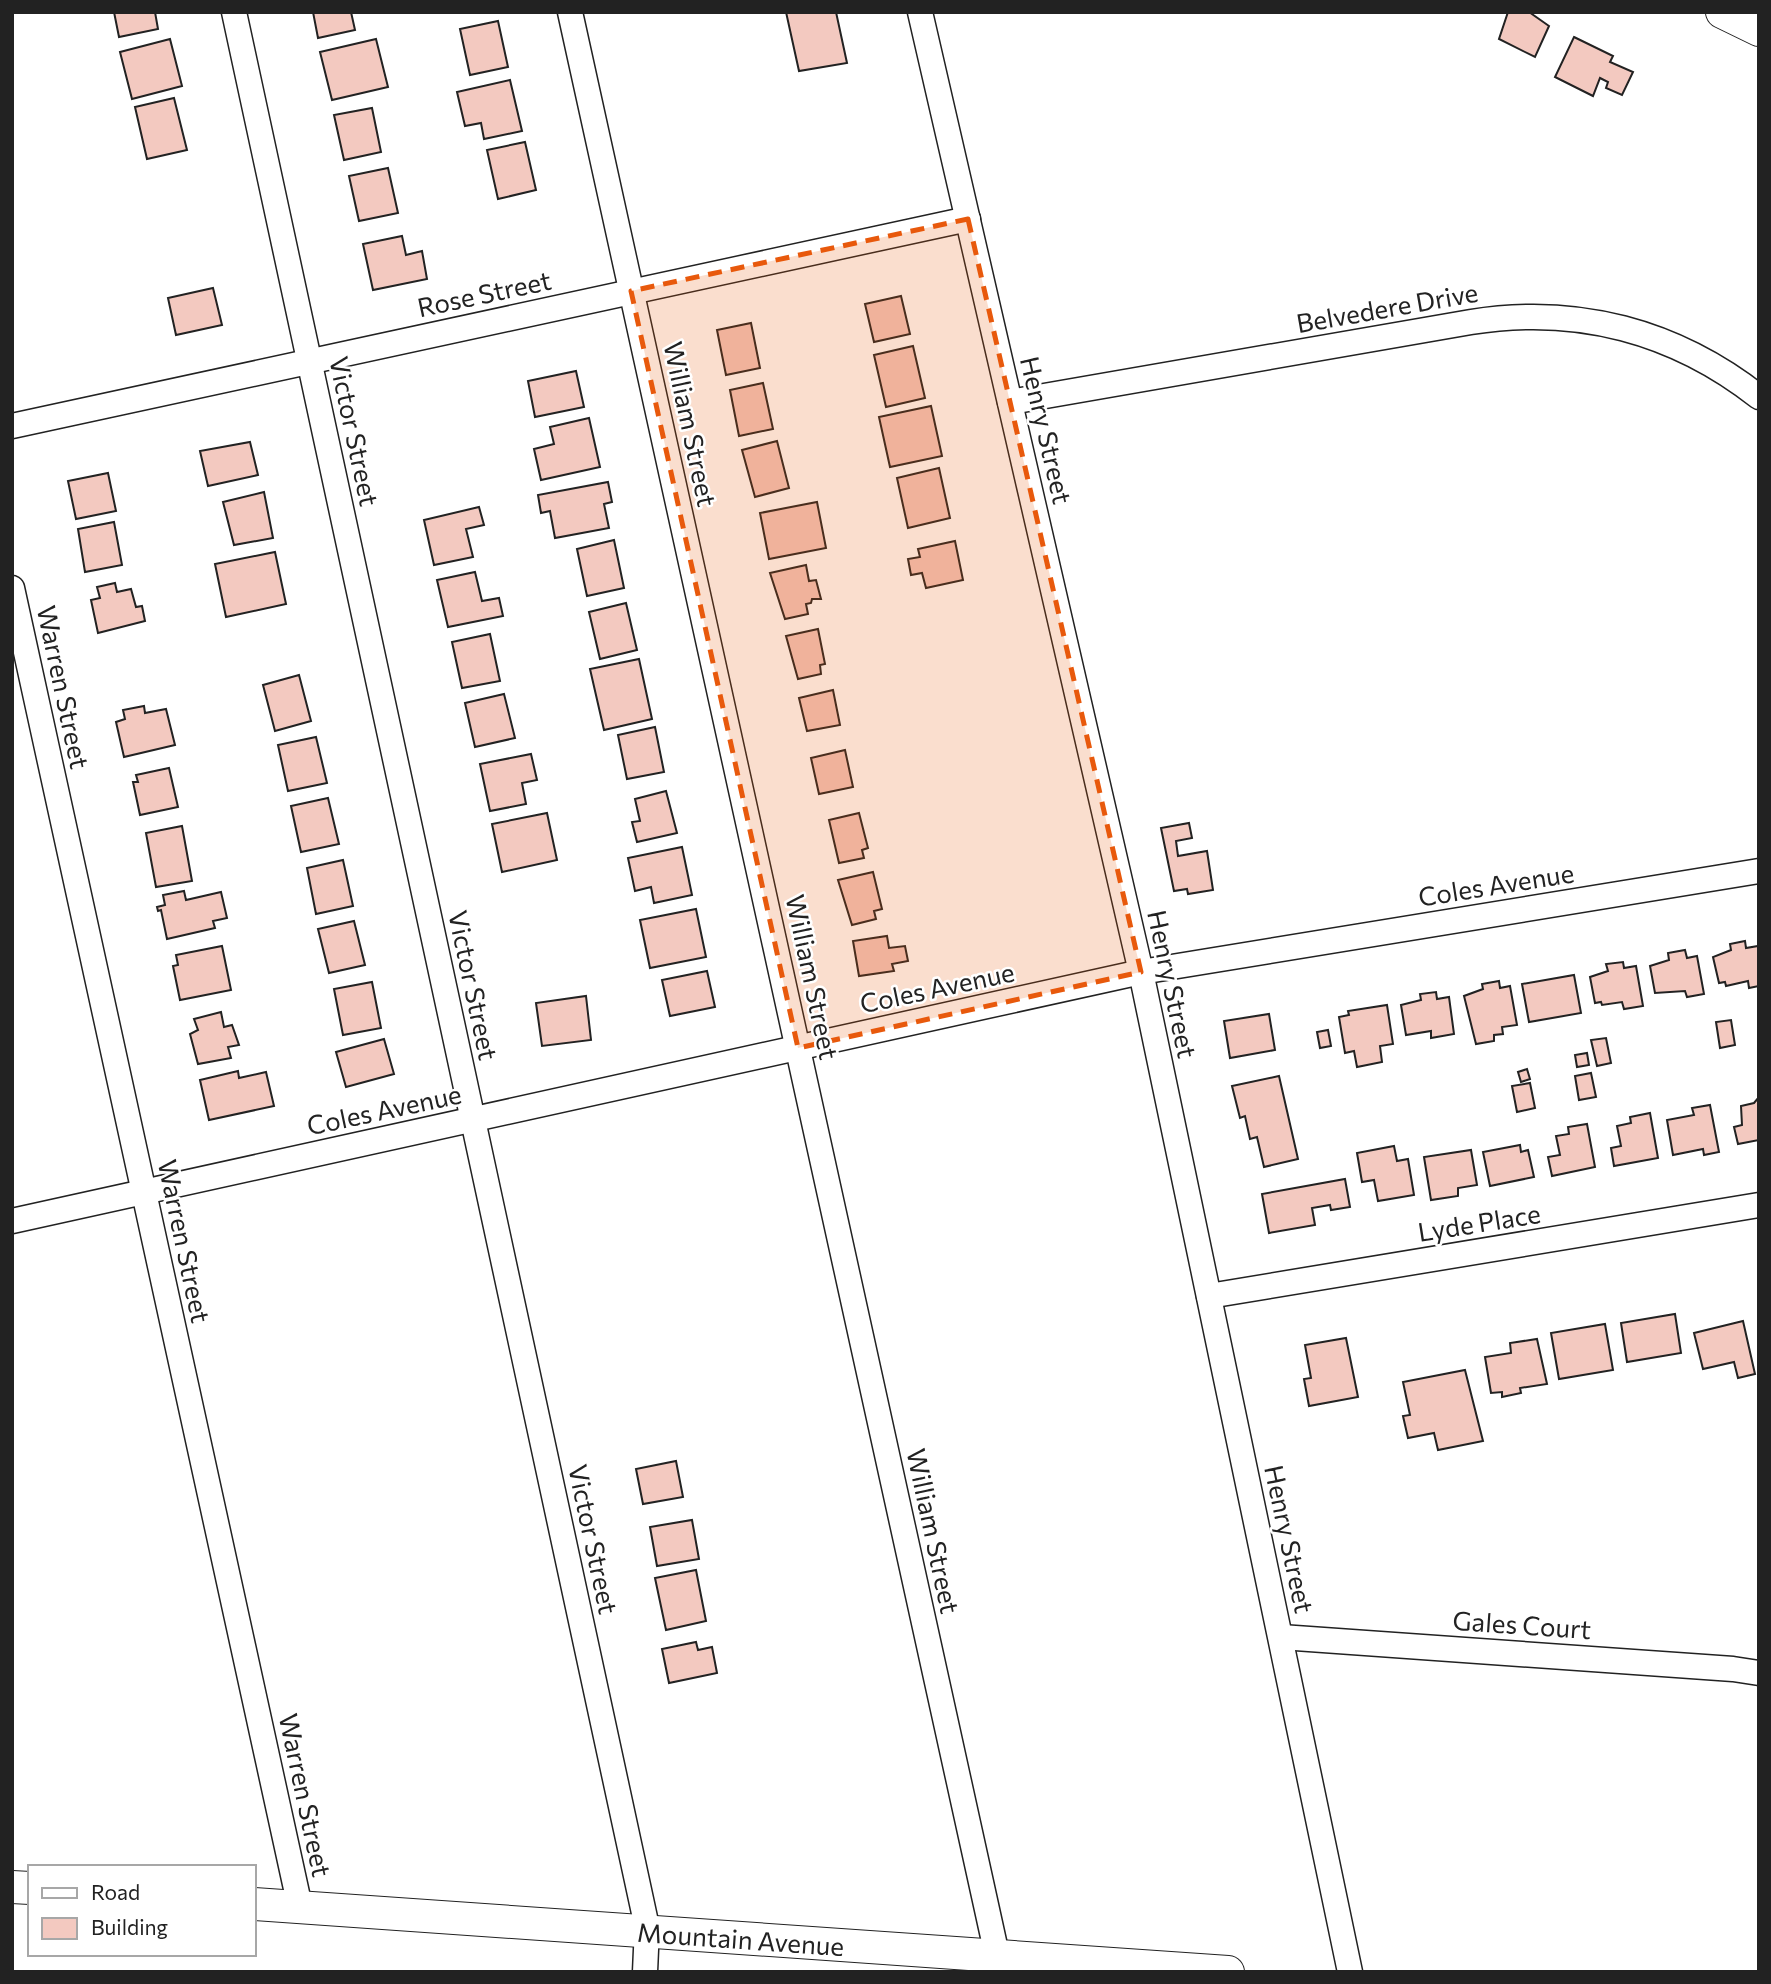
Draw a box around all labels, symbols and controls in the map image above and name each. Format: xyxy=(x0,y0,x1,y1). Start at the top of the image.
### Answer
street label: Rose Street xyxy=(414,264,554,322)
street label: Belvedere Drive xyxy=(1294,276,1480,338)
street label: William Street xyxy=(658,339,724,509)
street label: Victor Street xyxy=(324,353,386,509)
street label: Henry Street xyxy=(1015,353,1079,507)
street label: Warren Street xyxy=(32,603,96,771)
street label: Coles Avenue xyxy=(1416,856,1576,912)
street label: William Street xyxy=(780,892,846,1062)
street label: Victor Street xyxy=(443,907,505,1063)
street label: Henry Street xyxy=(1142,907,1204,1061)
street label: Coles Avenue xyxy=(857,956,1017,1018)
street label: Coles Avenue xyxy=(304,1078,464,1140)
street label: Warren Street xyxy=(153,1157,217,1325)
street label: Lyde Place xyxy=(1415,1197,1543,1247)
street label: William Street xyxy=(901,1446,967,1616)
street label: Victor Street xyxy=(563,1461,625,1617)
street label: Henry Street xyxy=(1259,1462,1321,1616)
street label: Gales Court xyxy=(1452,1604,1592,1644)
street label: Warren Street xyxy=(274,1711,338,1879)
legend xyxy=(28,1865,256,1956)
text: Road xyxy=(91,1879,140,1904)
text: Building xyxy=(91,1914,168,1939)
street label: Mountain Avenue xyxy=(636,1915,845,1961)

